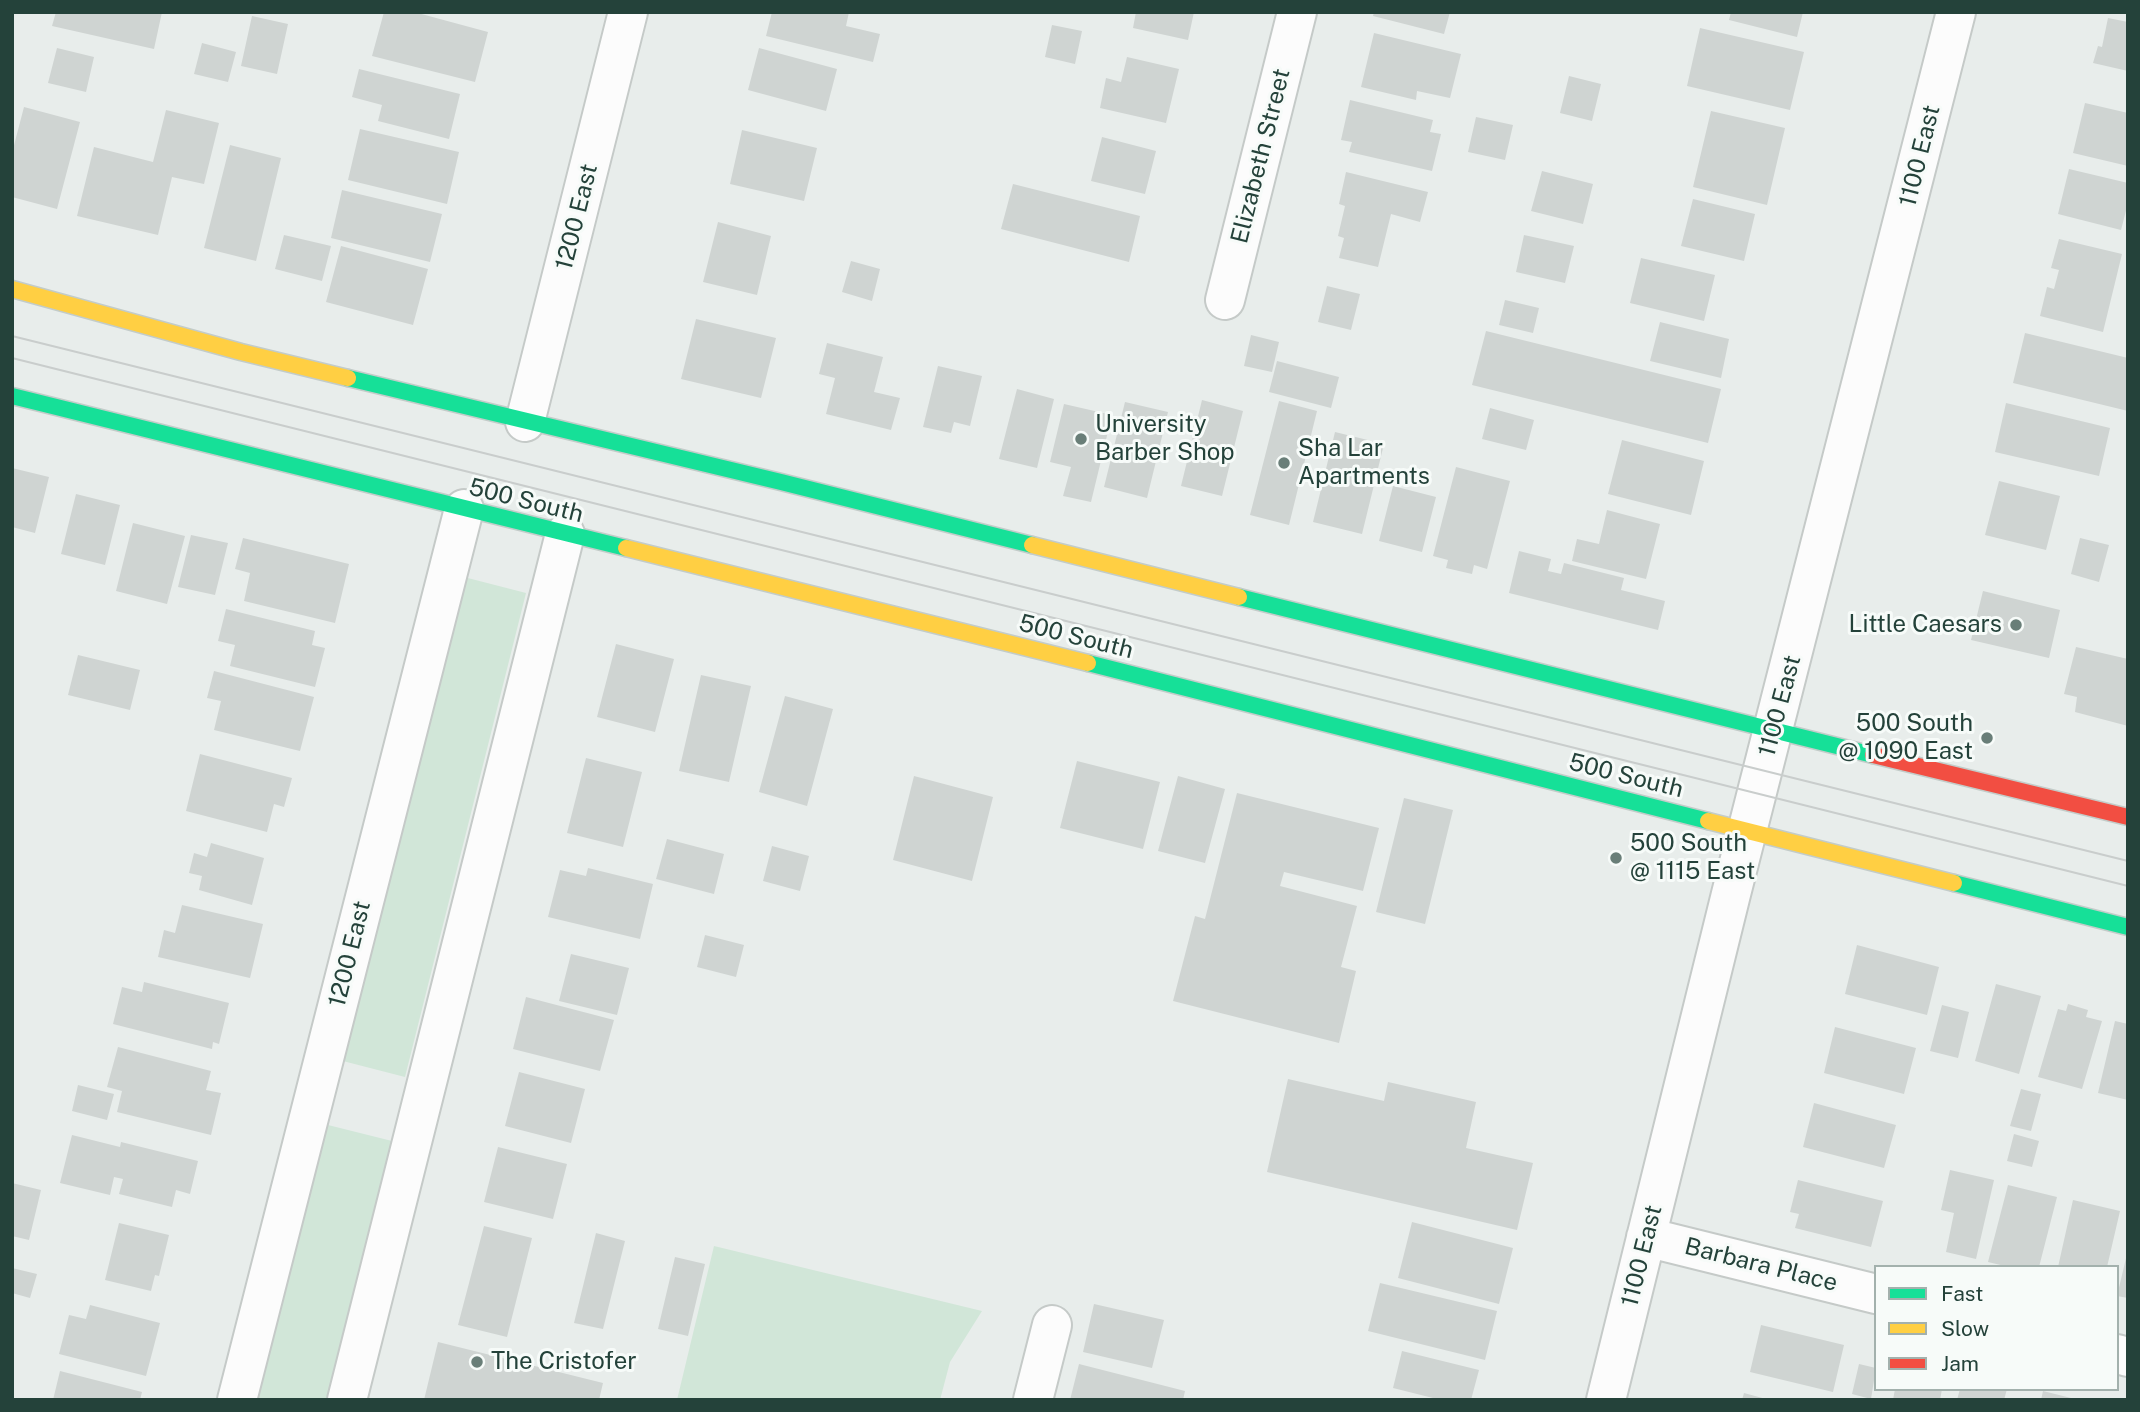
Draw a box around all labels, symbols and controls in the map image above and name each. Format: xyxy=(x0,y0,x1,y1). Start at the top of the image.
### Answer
street label: Elizabeth Street xyxy=(1225,66,1297,246)
street label: 1100 East xyxy=(1893,102,1947,210)
street label: 1200 East xyxy=(550,161,604,273)
place label: University Barber Shop xyxy=(1095,411,1235,467)
marker: University Barber Shop xyxy=(1073,431,1089,447)
place label: Sha Lar Apartments xyxy=(1298,435,1430,491)
marker: Sha Lar Apartments xyxy=(1276,455,1292,471)
street label: 500 South xyxy=(466,473,586,529)
street label: 500 South xyxy=(1016,609,1136,665)
place label: Little Caesars xyxy=(1849,611,2002,639)
marker: Little Caesars xyxy=(2008,617,2024,633)
street label: 1100 East xyxy=(1753,652,1807,760)
place label: 500 South @ 1090 East xyxy=(1838,710,1973,766)
marker: 500 South @ 1090 East xyxy=(1979,730,1995,746)
street label: 500 South xyxy=(1566,748,1686,804)
place label: 500 South @ 1115 East xyxy=(1630,830,1755,886)
marker: 500 South @ 1115 East xyxy=(1608,850,1624,866)
street label: 1200 East xyxy=(323,898,377,1010)
street label: 1100 East xyxy=(1615,1202,1669,1310)
street label: Barbara Place xyxy=(1682,1232,1840,1298)
legend xyxy=(1874,1265,2119,1391)
text: Fast xyxy=(1941,1281,1983,1306)
text: Slow xyxy=(1941,1316,1989,1341)
place label: The Cristofer xyxy=(491,1348,637,1376)
text: Jam xyxy=(1941,1351,1979,1376)
marker: The Cristofer xyxy=(469,1354,485,1370)

